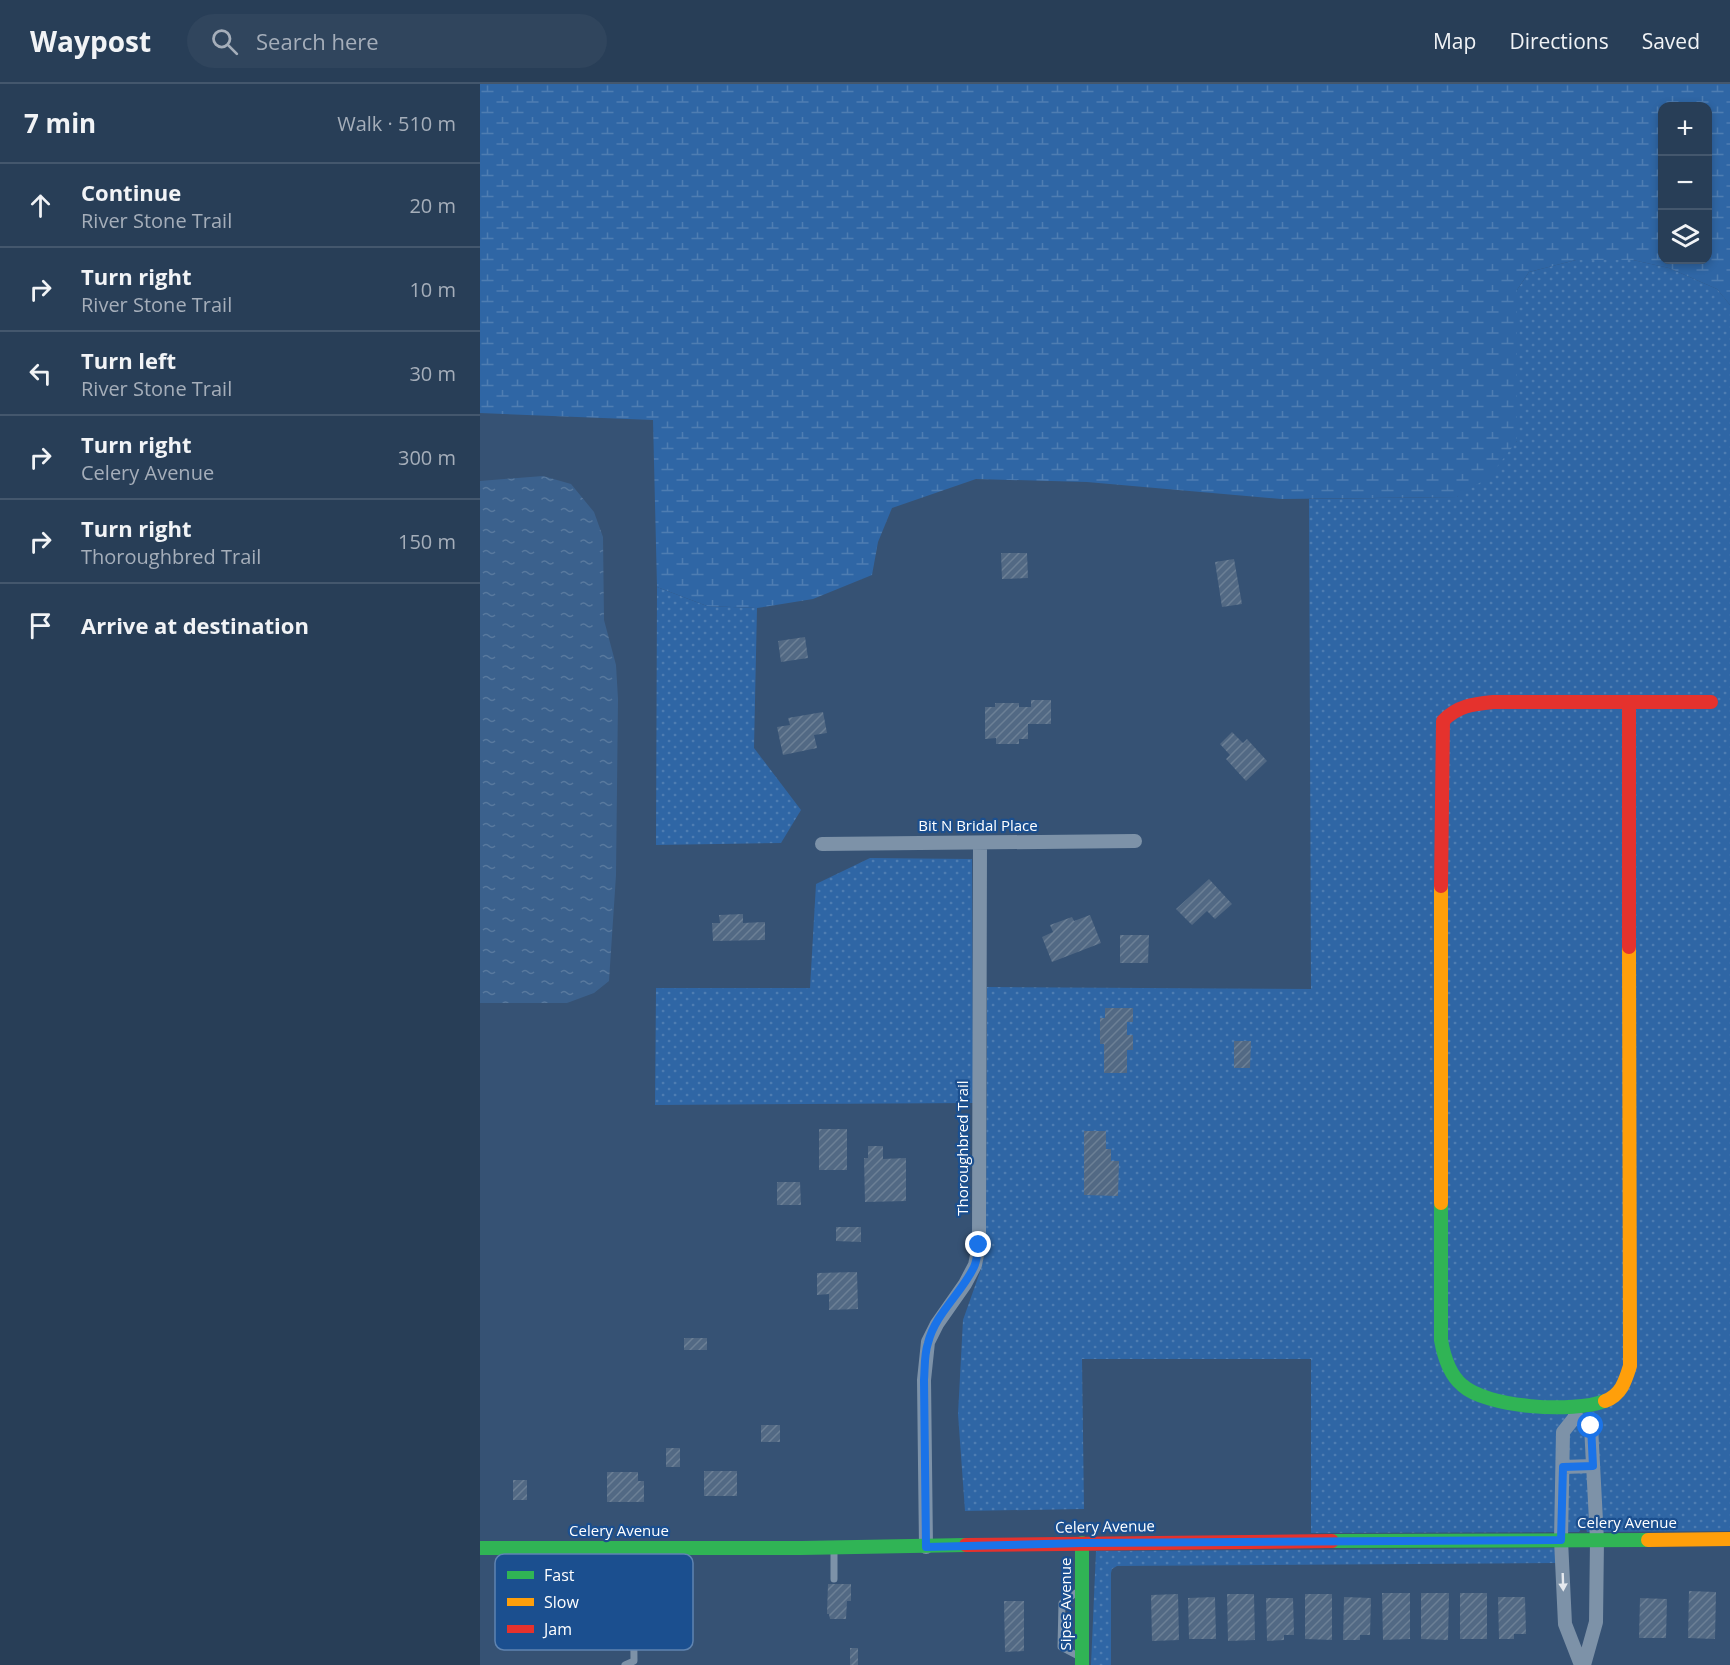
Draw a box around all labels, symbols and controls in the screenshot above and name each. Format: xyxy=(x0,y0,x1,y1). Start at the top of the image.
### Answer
search box xyxy=(187,14,607,68)
text: Waypost xyxy=(30,22,151,60)
icon: search xyxy=(208,25,241,58)
text: Search here xyxy=(256,26,379,56)
text: Map xyxy=(1433,27,1476,55)
text: Directions xyxy=(1509,27,1609,55)
text: Saved xyxy=(1642,27,1700,55)
map controls xyxy=(1658,102,1712,264)
button: + xyxy=(1658,102,1712,156)
text: 7 min xyxy=(24,105,96,141)
text: Walk · 510 m xyxy=(337,110,456,137)
button: − xyxy=(1658,156,1712,210)
text: Continue xyxy=(81,177,181,207)
icon: ahead xyxy=(24,189,57,222)
text: 20 m xyxy=(409,192,456,219)
text: River Stone Trail xyxy=(81,207,232,234)
button: layers xyxy=(1658,210,1712,264)
text: Turn right xyxy=(81,261,192,291)
icon: right xyxy=(24,273,57,306)
text: 10 m xyxy=(409,276,456,303)
text: River Stone Trail xyxy=(81,291,232,318)
text: Turn left xyxy=(81,345,176,375)
icon: left xyxy=(24,357,57,390)
text: 30 m xyxy=(409,360,456,387)
text: River Stone Trail xyxy=(81,375,232,402)
text: Turn right xyxy=(81,429,192,459)
icon: right xyxy=(24,441,57,474)
text: 300 m xyxy=(398,444,456,471)
text: Celery Avenue xyxy=(81,459,214,486)
text: Turn right xyxy=(81,513,192,543)
icon: right xyxy=(24,525,57,558)
text: 150 m xyxy=(398,528,456,555)
text: Thoroughbred Trail xyxy=(81,543,261,570)
icon: arrive xyxy=(24,609,57,642)
text: Arrive at destination xyxy=(81,610,309,640)
street label: Bit N Bridal Place xyxy=(918,815,1038,835)
street label: Thoroughbred Trail xyxy=(952,1080,972,1216)
route end xyxy=(965,1231,991,1257)
route start xyxy=(1577,1412,1603,1438)
street label: Celery Avenue xyxy=(1577,1512,1677,1532)
street label: Celery Avenue xyxy=(1055,1515,1155,1537)
street label: Celery Avenue xyxy=(569,1520,669,1540)
legend xyxy=(495,1554,693,1650)
street label: Sipes Avenue xyxy=(1055,1558,1075,1650)
text: Fast xyxy=(544,1564,575,1586)
one-way arrow xyxy=(1559,1572,1568,1591)
text: Slow xyxy=(544,1591,579,1613)
text: Jam xyxy=(542,1618,572,1640)

